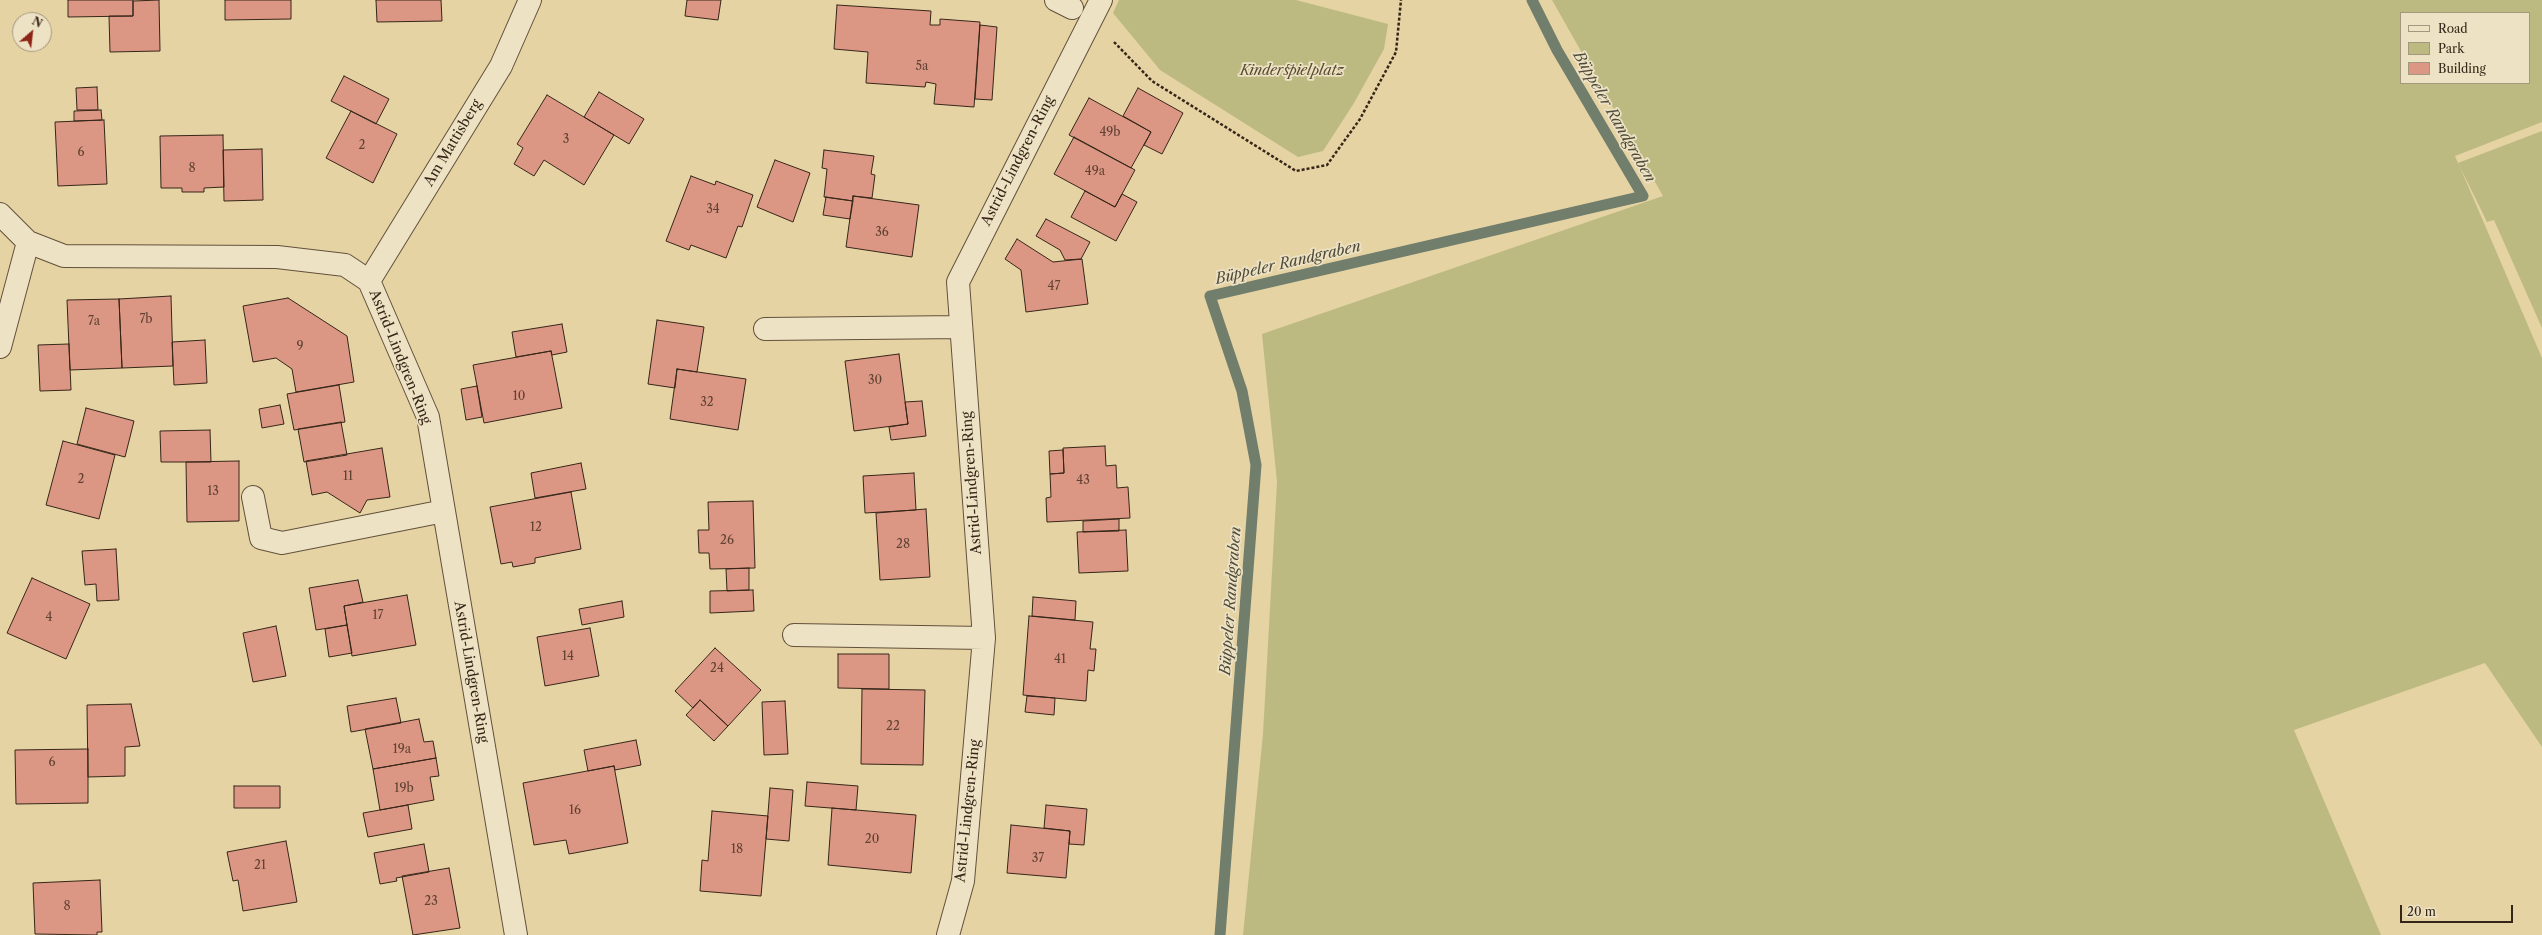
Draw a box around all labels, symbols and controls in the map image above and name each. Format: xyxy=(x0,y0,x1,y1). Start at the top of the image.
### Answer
north arrow xyxy=(12,12,52,52)
legend xyxy=(2400,12,2530,84)
text: N xyxy=(30,14,45,31)
text: Road xyxy=(2438,21,2468,36)
text: Park xyxy=(2438,41,2464,56)
water label: Büppeler Randgraben xyxy=(1569,48,1659,186)
house number: 5a xyxy=(916,60,928,74)
text: Building xyxy=(2438,61,2486,76)
park label: Kinderspielplatz xyxy=(1240,63,1344,79)
street label: Astrid-Lindgren-Ring xyxy=(978,93,1058,229)
street label: Am Mattisberg xyxy=(420,97,486,189)
house number: 49b xyxy=(1099,126,1121,140)
house number: 3 xyxy=(563,133,569,147)
house number: 2 xyxy=(359,139,365,153)
house number: 6 xyxy=(77,146,85,160)
house number: 8 xyxy=(188,162,196,176)
house number: 49a xyxy=(1085,165,1105,179)
house number: 34 xyxy=(706,203,720,217)
house number: 36 xyxy=(875,226,889,240)
water label: Büppeler Randgraben xyxy=(1213,237,1363,289)
house number: 47 xyxy=(1048,280,1060,294)
street label: Astrid-Lindgren-Ring xyxy=(365,287,435,427)
house number: 7b xyxy=(139,313,153,327)
house number: 7a xyxy=(88,315,100,329)
house number: 9 xyxy=(296,340,304,354)
house number: 30 xyxy=(868,374,882,388)
house number: 10 xyxy=(513,390,525,404)
house number: 32 xyxy=(700,396,714,410)
street label: Astrid-Lindgren-Ring xyxy=(959,411,985,555)
house number: 11 xyxy=(343,470,353,484)
house number: 2 xyxy=(78,473,84,487)
house number: 43 xyxy=(1076,474,1090,488)
house number: 13 xyxy=(207,485,219,499)
house number: 12 xyxy=(530,521,542,535)
water label: Büppeler Randgraben xyxy=(1217,526,1245,676)
house number: 26 xyxy=(720,534,734,548)
house number: 28 xyxy=(896,538,910,552)
street label: Astrid-Lindgren-Ring xyxy=(450,600,492,744)
house number: 17 xyxy=(373,609,383,623)
house number: 4 xyxy=(46,611,52,625)
house number: 14 xyxy=(562,650,574,664)
house number: 41 xyxy=(1054,653,1066,667)
house number: 24 xyxy=(710,662,724,676)
house number: 22 xyxy=(886,720,900,734)
street label: Astrid-Lindgren-Ring xyxy=(952,739,984,883)
house number: 19a xyxy=(393,743,411,757)
house number: 6 xyxy=(48,756,56,770)
house number: 19b xyxy=(394,782,414,796)
house number: 16 xyxy=(569,804,581,818)
house number: 20 xyxy=(865,833,879,847)
house number: 18 xyxy=(731,843,743,857)
house number: 37 xyxy=(1032,852,1044,866)
house number: 21 xyxy=(254,859,266,873)
house number: 23 xyxy=(424,895,438,909)
scale bar xyxy=(2402,897,2515,923)
house number: 8 xyxy=(63,900,71,914)
text: 20 m xyxy=(2407,904,2436,919)

